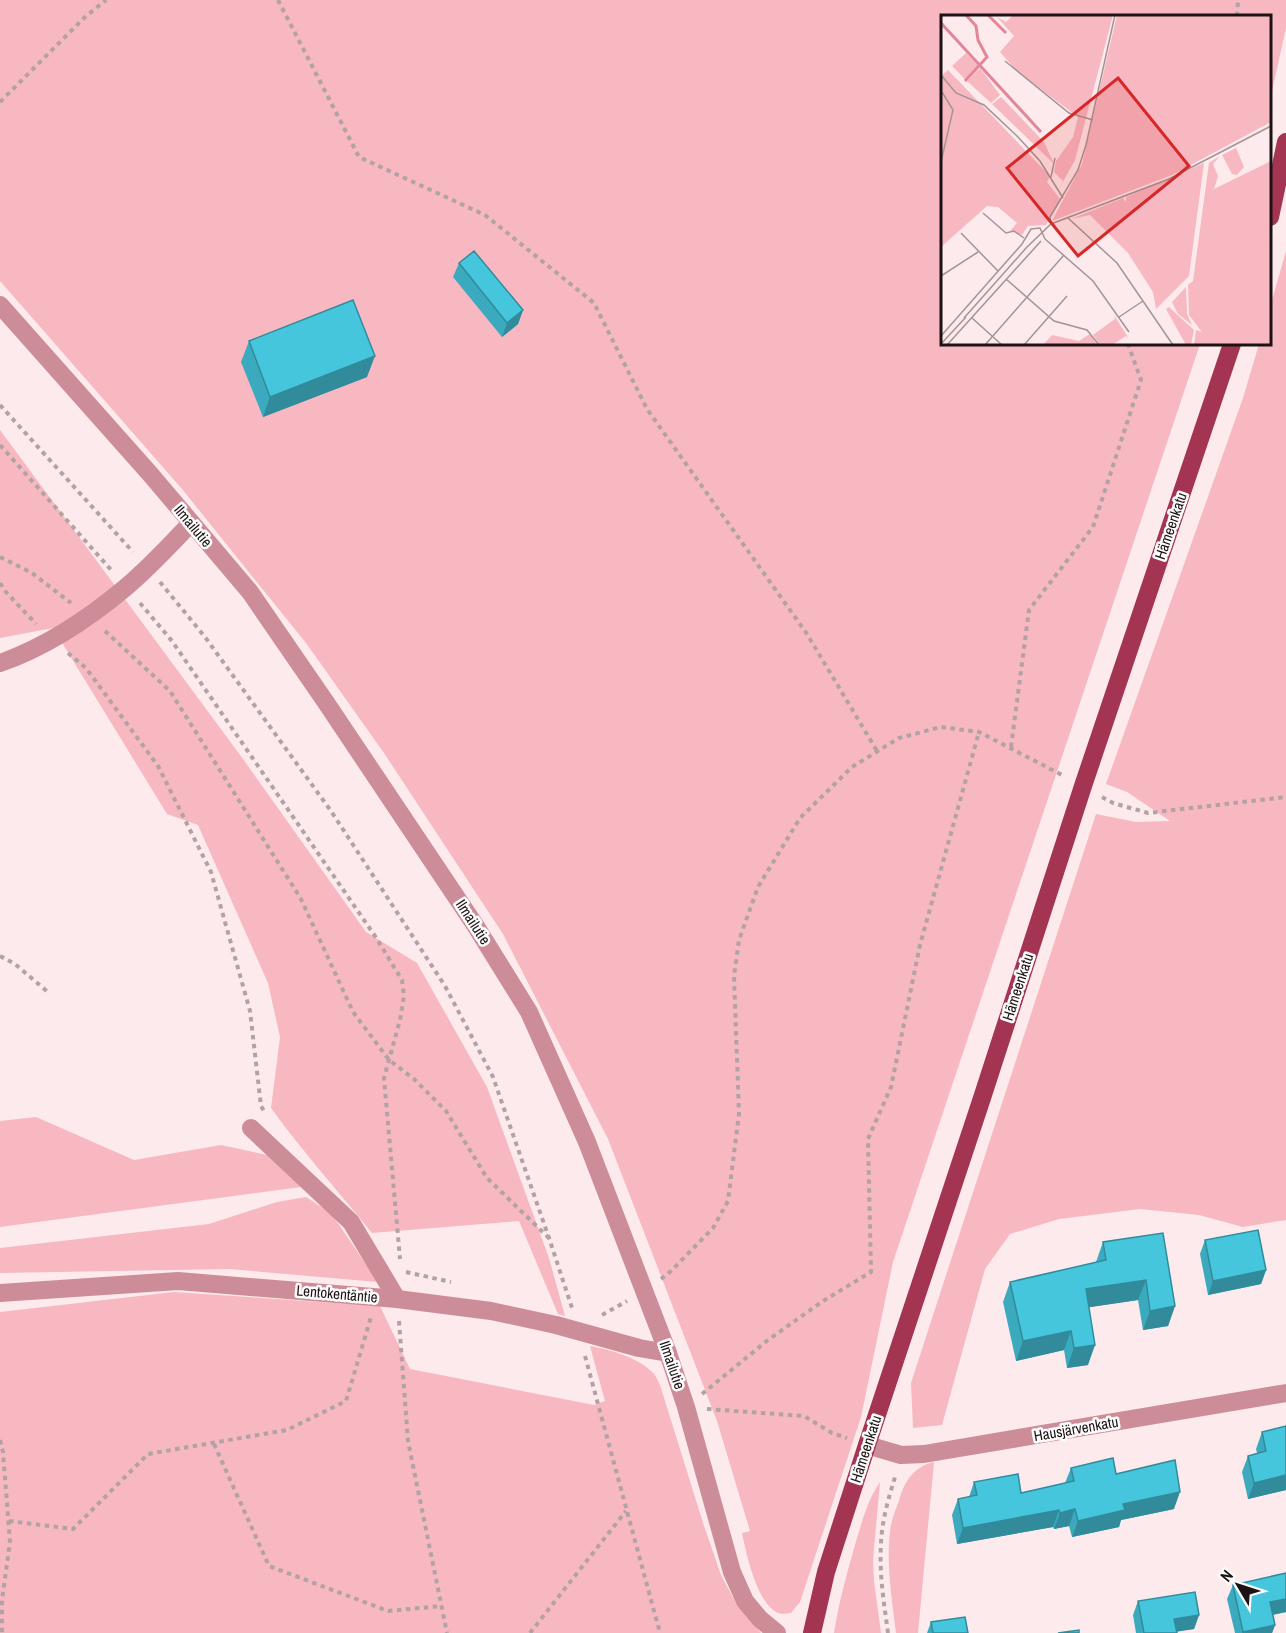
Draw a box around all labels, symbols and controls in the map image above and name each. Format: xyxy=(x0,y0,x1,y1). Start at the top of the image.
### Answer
inset map xyxy=(941,15,1271,345)
street label: Hämeenkatu xyxy=(1149,489,1192,562)
street label: Ilmailutie xyxy=(169,500,218,552)
street label: Ilmailutie xyxy=(451,895,496,949)
street label: Hämeenkatu xyxy=(997,950,1038,1023)
street label: Lentokentäntie xyxy=(296,1279,379,1308)
street label: Ilmailutie xyxy=(654,1338,691,1392)
street label: Hausjärvenkatu xyxy=(1032,1411,1120,1446)
street label: Hämeenkatu xyxy=(845,1412,886,1485)
north arrow xyxy=(1208,1555,1268,1615)
text: N xyxy=(1215,1565,1238,1586)

